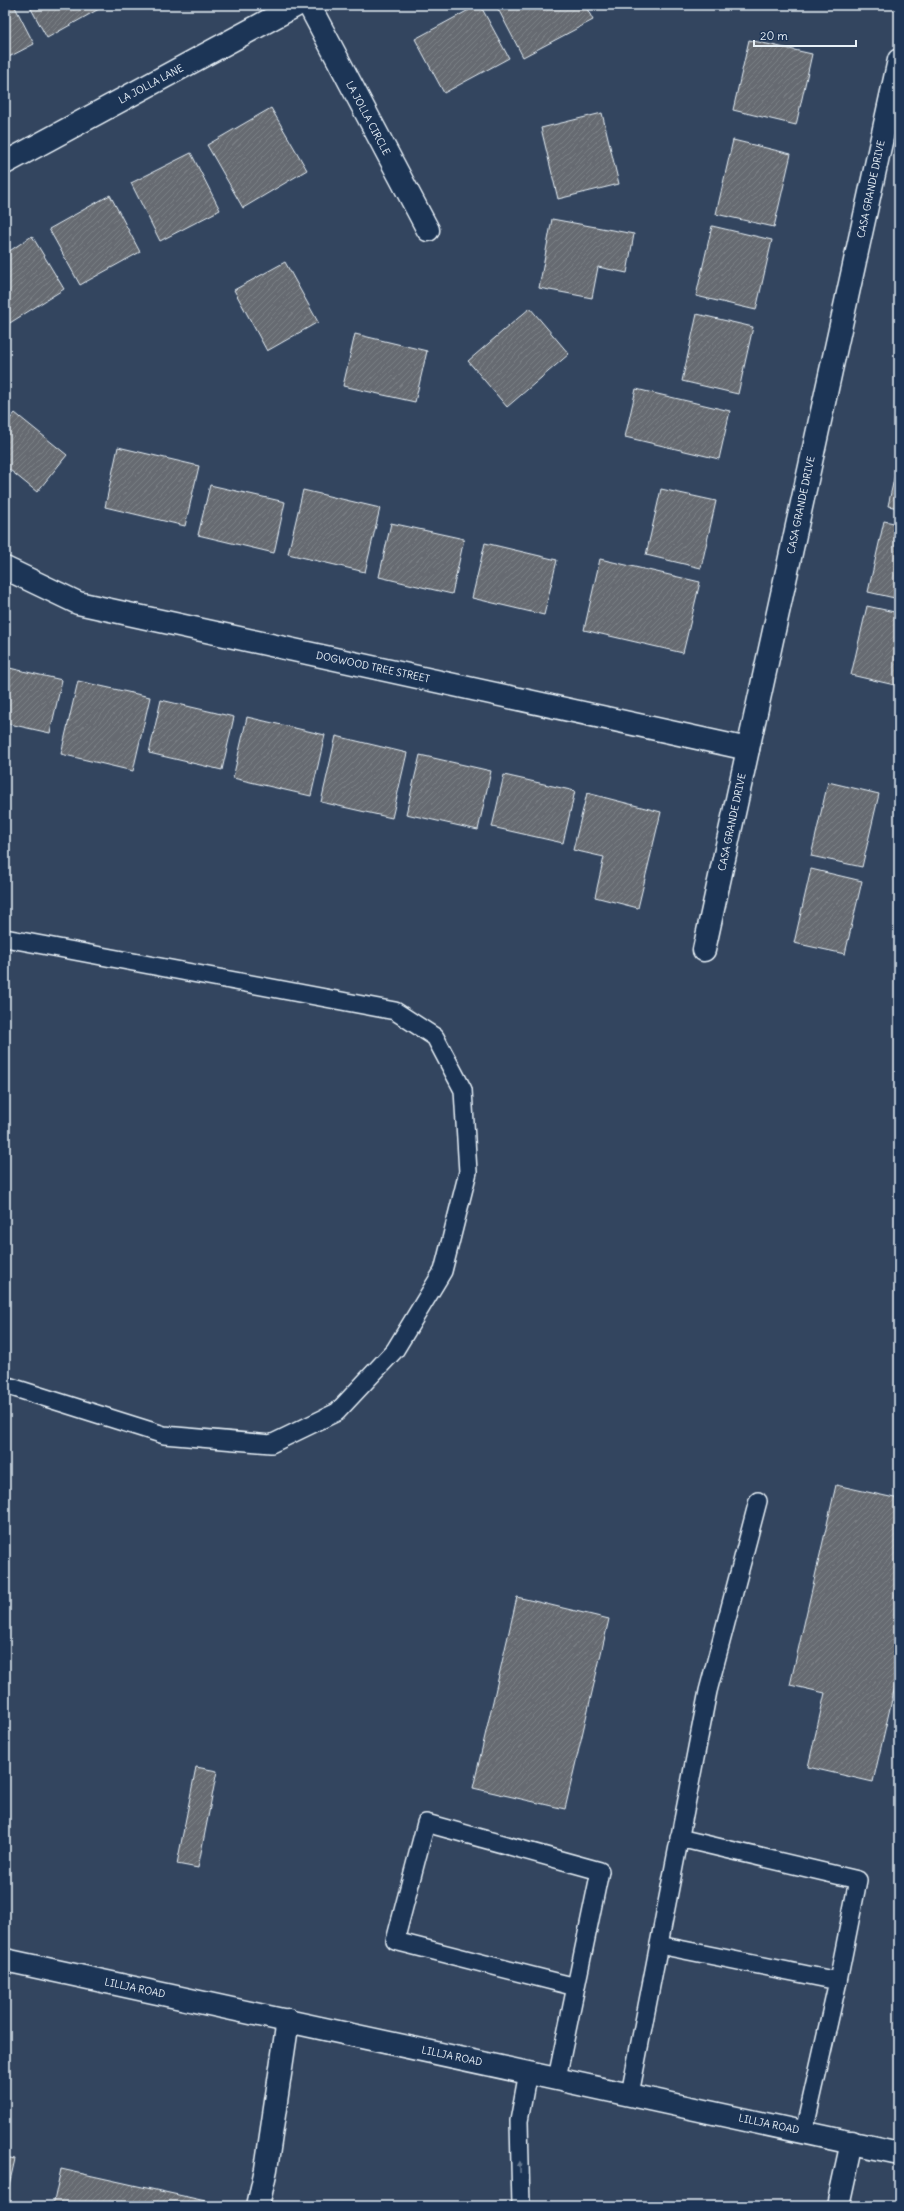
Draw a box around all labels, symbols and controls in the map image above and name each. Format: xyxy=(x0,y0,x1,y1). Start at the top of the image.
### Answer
scale bar xyxy=(754,22,856,48)
text: 20 m xyxy=(760,28,788,43)
street label: LA JOLLA LANE xyxy=(116,61,186,107)
street label: LA JOLLA CIRCLE xyxy=(343,79,393,157)
street label: CASA GRANDE DRIVE xyxy=(854,139,888,239)
street label: CASA GRANDE DRIVE xyxy=(784,455,818,555)
street label: DOGWOOD TREE STREET xyxy=(315,649,431,685)
street label: CASA GRANDE DRIVE xyxy=(715,772,749,872)
street label: LILLJA ROAD xyxy=(103,1975,167,2001)
street label: LILLJA ROAD xyxy=(420,2043,484,2069)
street label: LILLJA ROAD xyxy=(737,2111,801,2137)
one-way arrow xyxy=(517,2160,523,2173)

